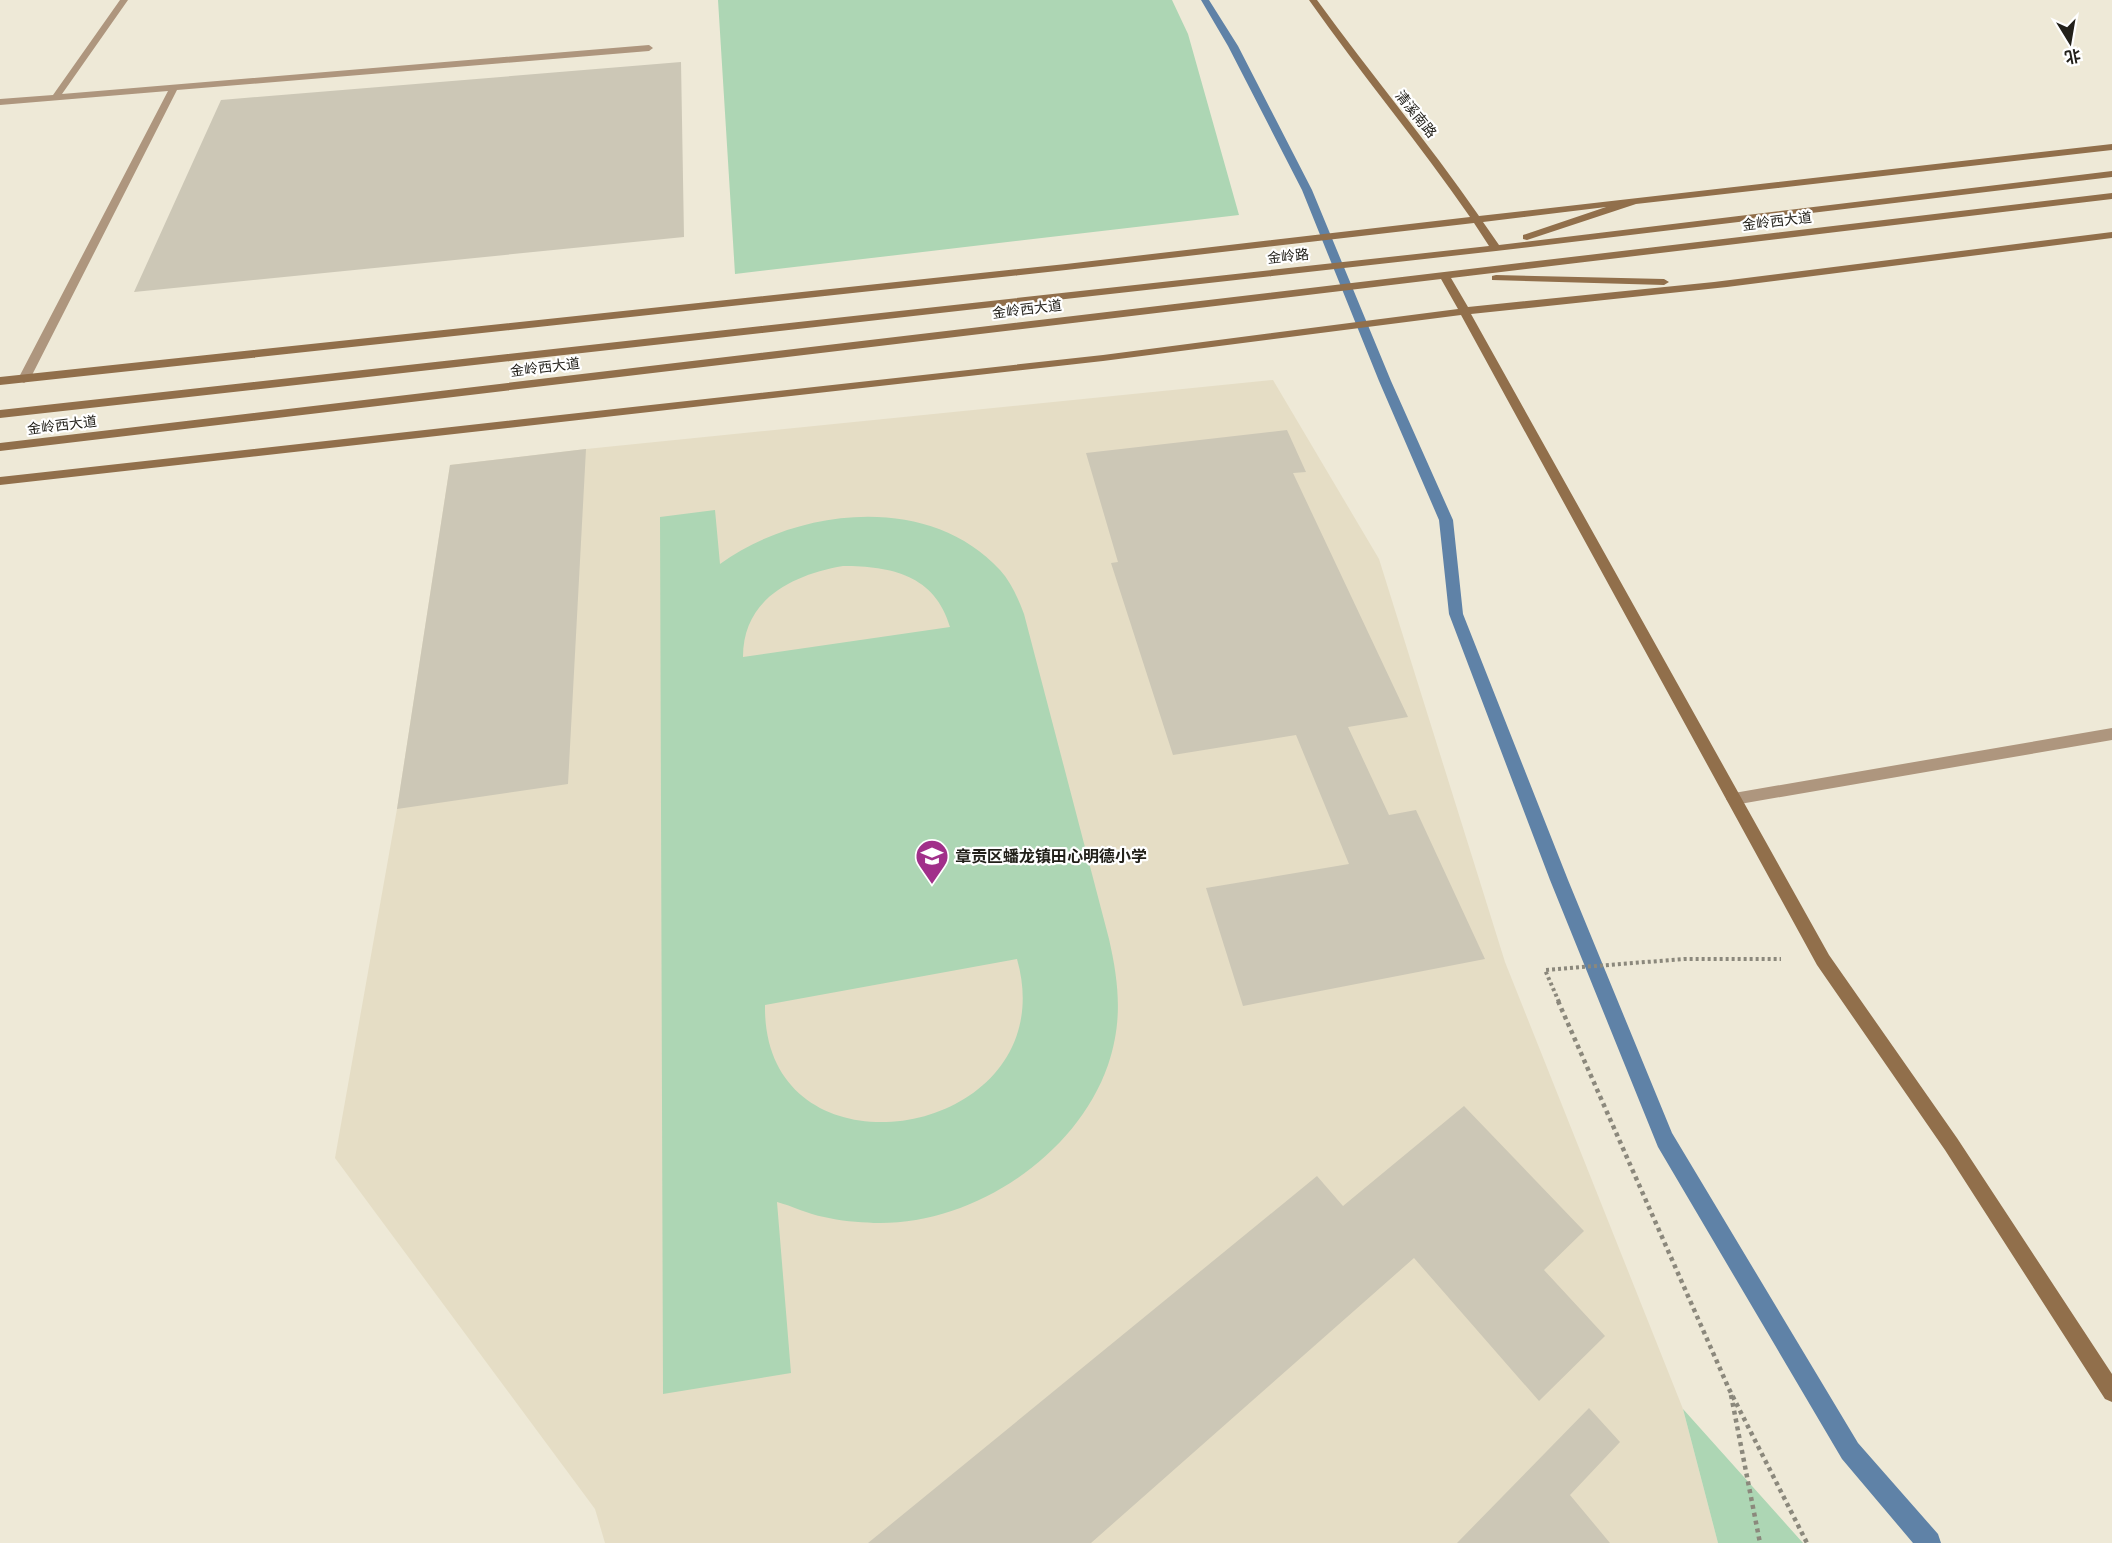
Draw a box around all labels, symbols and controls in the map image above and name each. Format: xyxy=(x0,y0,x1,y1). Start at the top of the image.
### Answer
north arrow xyxy=(2040,12,2100,72)
text: 北 xyxy=(2063,45,2083,68)
street label: 清溪南路 xyxy=(1391,87,1441,141)
street label: 金岭西大道 xyxy=(1741,208,1813,234)
street label: 金岭路 xyxy=(1266,245,1310,267)
street label: 金岭西大道 xyxy=(991,296,1063,322)
street label: 金岭西大道 xyxy=(509,354,581,380)
street label: 金岭西大道 xyxy=(26,412,98,438)
school or university icon: 章贡区蟠龙镇田心明德小学 xyxy=(914,838,950,885)
place label: 章贡区蟠龙镇田心明德小学 xyxy=(955,846,1147,866)

